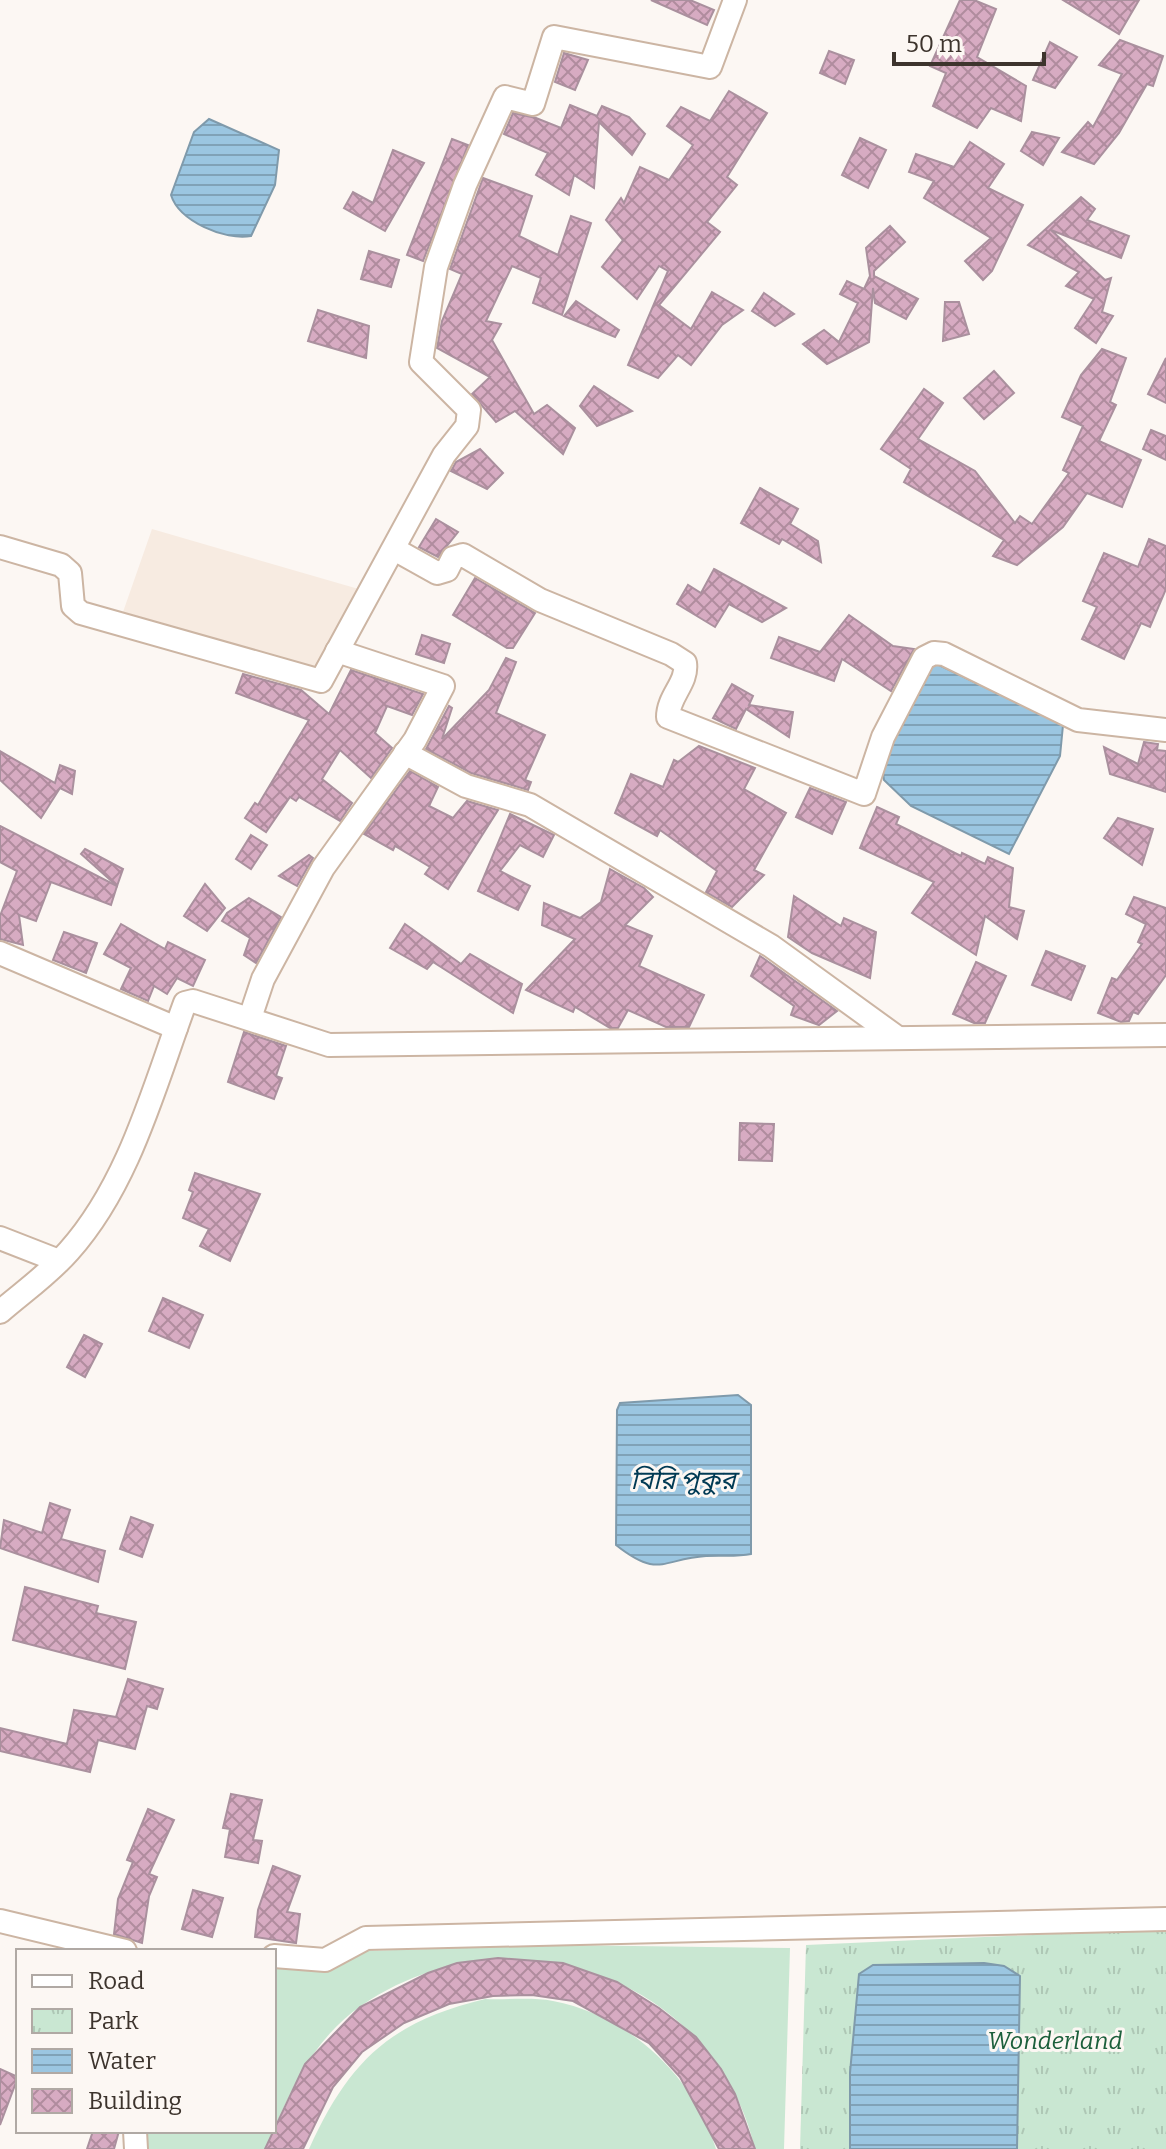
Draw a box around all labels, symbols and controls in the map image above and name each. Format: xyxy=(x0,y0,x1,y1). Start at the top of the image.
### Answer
scale bar xyxy=(894,16,1044,66)
text: 50 m xyxy=(906,30,962,58)
water label: বিরি পুকুর xyxy=(631,1465,740,1496)
legend xyxy=(16,1949,276,2133)
text: Road xyxy=(88,1967,144,1995)
text: Park xyxy=(88,2007,139,2035)
park label: Wonderland xyxy=(988,2027,1122,2055)
text: Water xyxy=(88,2047,156,2075)
text: Building xyxy=(88,2087,182,2115)

